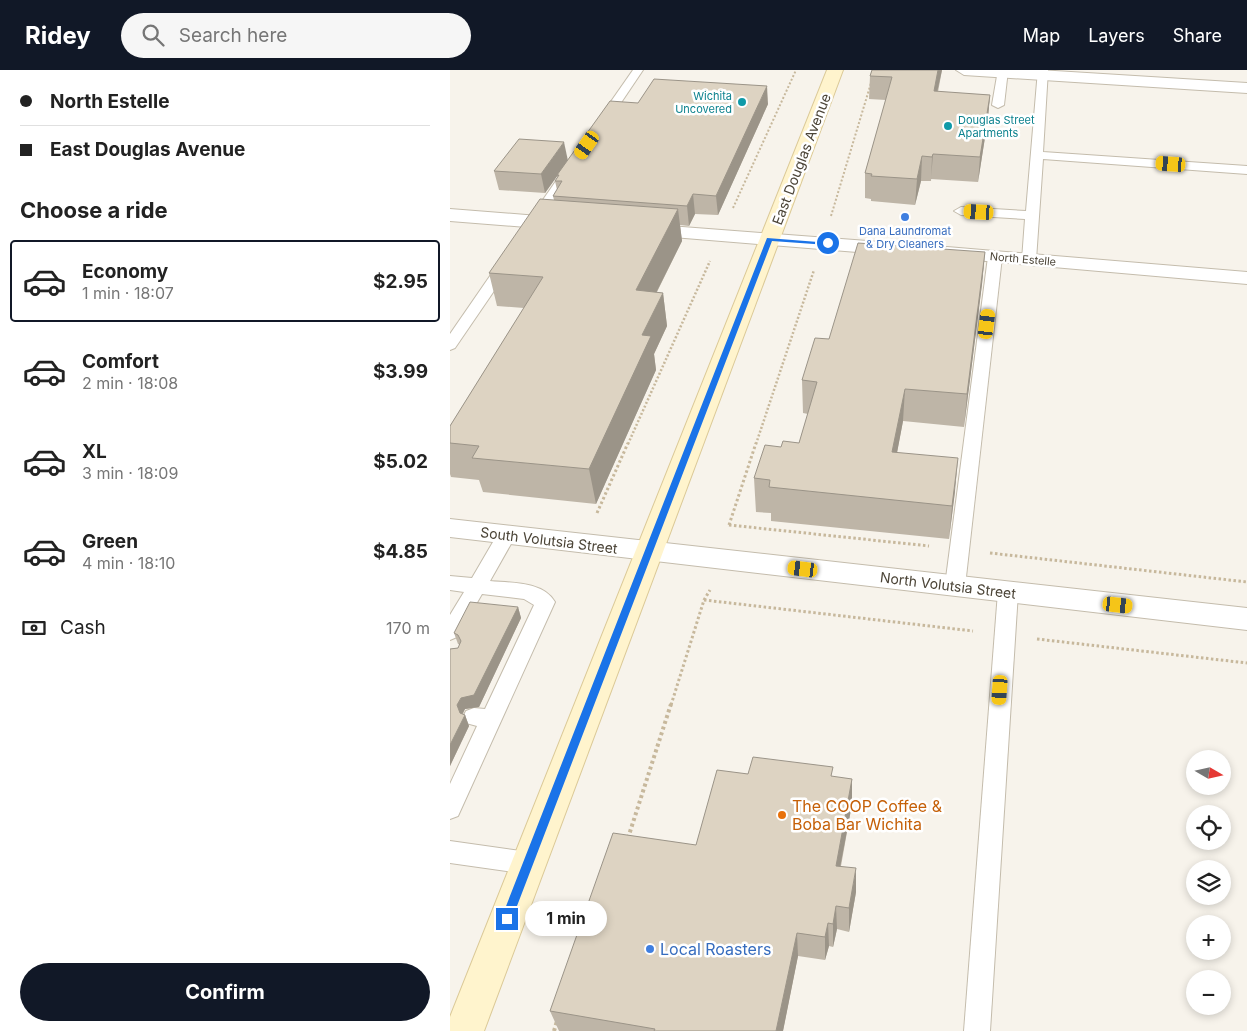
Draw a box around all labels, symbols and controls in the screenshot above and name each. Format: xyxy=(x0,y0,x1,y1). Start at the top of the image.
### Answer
search box xyxy=(121,13,471,58)
text: Ridey xyxy=(25,21,91,50)
icon: search xyxy=(139,21,167,49)
text: Search here xyxy=(179,24,287,47)
text: Map xyxy=(1023,25,1060,46)
text: Layers xyxy=(1088,25,1145,46)
text: Share xyxy=(1173,25,1222,46)
place label: Wichita Uncovered xyxy=(675,89,732,116)
text: North Estelle xyxy=(50,90,169,113)
street label: East Douglas Avenue xyxy=(768,91,834,227)
marker: Wichita Uncovered xyxy=(736,96,748,108)
place label: Douglas Street Apartments xyxy=(958,113,1035,140)
marker: Douglas Street Apartments xyxy=(942,120,954,132)
car xyxy=(572,128,601,162)
text: East Douglas Avenue xyxy=(50,138,245,161)
car xyxy=(1155,155,1186,173)
text: Choose a ride xyxy=(20,197,168,223)
car xyxy=(963,204,994,220)
marker: Dana Laundromat & Dry Cleaners xyxy=(899,211,911,223)
place label: Dana Laundromat & Dry Cleaners xyxy=(859,224,951,251)
route start xyxy=(817,232,839,254)
street label: North Estelle xyxy=(989,249,1057,269)
icon: car xyxy=(22,259,67,304)
text: Economy xyxy=(82,260,168,283)
text: $2.95 xyxy=(373,270,428,293)
text: 1 min · 18:07 xyxy=(82,283,174,303)
car xyxy=(977,308,996,340)
icon: car xyxy=(22,349,67,394)
text: Comfort xyxy=(82,350,159,373)
text: $3.99 xyxy=(373,360,428,383)
text: 2 min · 18:08 xyxy=(82,373,178,393)
icon: car xyxy=(22,439,67,484)
text: XL xyxy=(82,440,107,463)
text: $5.02 xyxy=(373,450,428,473)
text: 3 min · 18:09 xyxy=(82,463,178,483)
street label: South Volutsia Street xyxy=(479,523,619,557)
icon: car xyxy=(22,529,67,574)
text: Green xyxy=(82,530,138,553)
text: $4.85 xyxy=(373,540,428,563)
text: 4 min · 18:10 xyxy=(82,553,175,573)
car xyxy=(787,560,818,578)
street label: North Volutsia Street xyxy=(879,568,1017,602)
car xyxy=(1102,596,1133,614)
icon: cash xyxy=(20,614,48,642)
text: Cash xyxy=(60,616,106,639)
text: 170 m xyxy=(386,618,430,638)
car xyxy=(991,675,1008,705)
north arrow xyxy=(1186,750,1231,795)
map controls xyxy=(1186,750,1231,1015)
place label: The COOP Coffee & Boba Bar Wichita xyxy=(792,796,943,834)
button: locate xyxy=(1186,805,1231,850)
marker: The COOP Coffee & Boba Bar Wichita xyxy=(776,809,788,821)
button: layers xyxy=(1186,860,1231,905)
callout: 1 min xyxy=(524,902,607,936)
route end xyxy=(496,908,518,930)
text: 1 min xyxy=(546,908,586,928)
button: + xyxy=(1186,915,1231,960)
place label: Local Roasters xyxy=(660,939,771,959)
marker: Local Roasters xyxy=(644,943,656,955)
button: Confirm xyxy=(20,963,430,1021)
button: − xyxy=(1186,970,1231,1015)

